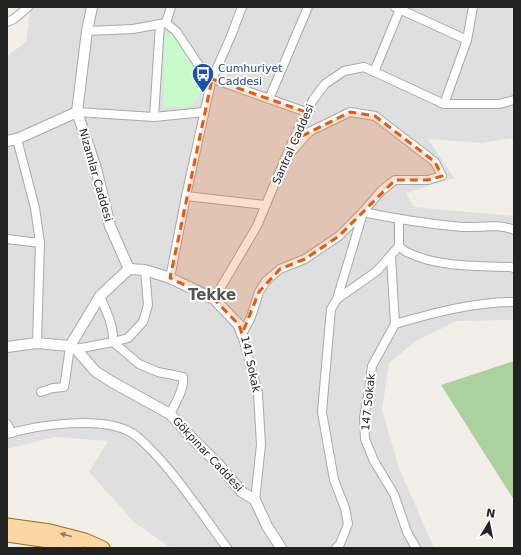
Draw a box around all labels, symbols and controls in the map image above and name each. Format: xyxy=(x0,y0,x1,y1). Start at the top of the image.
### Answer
bus stop icon: Cumhuriyet Caddesi xyxy=(190,61,216,94)
place label: Cumhuriyet Caddesi xyxy=(218,62,283,88)
street label: Santral Caddesi xyxy=(270,102,317,186)
street label: Nizamlar Caddesi xyxy=(76,127,115,223)
district label: Tekke xyxy=(188,286,236,304)
street label: 141 Sokak xyxy=(238,335,263,394)
street label: 147 Sokak xyxy=(359,372,378,431)
street label: Gökpınar Caddesi xyxy=(170,414,246,494)
north arrow xyxy=(469,503,509,543)
text: N xyxy=(485,506,496,521)
one-way arrow xyxy=(60,532,72,538)

